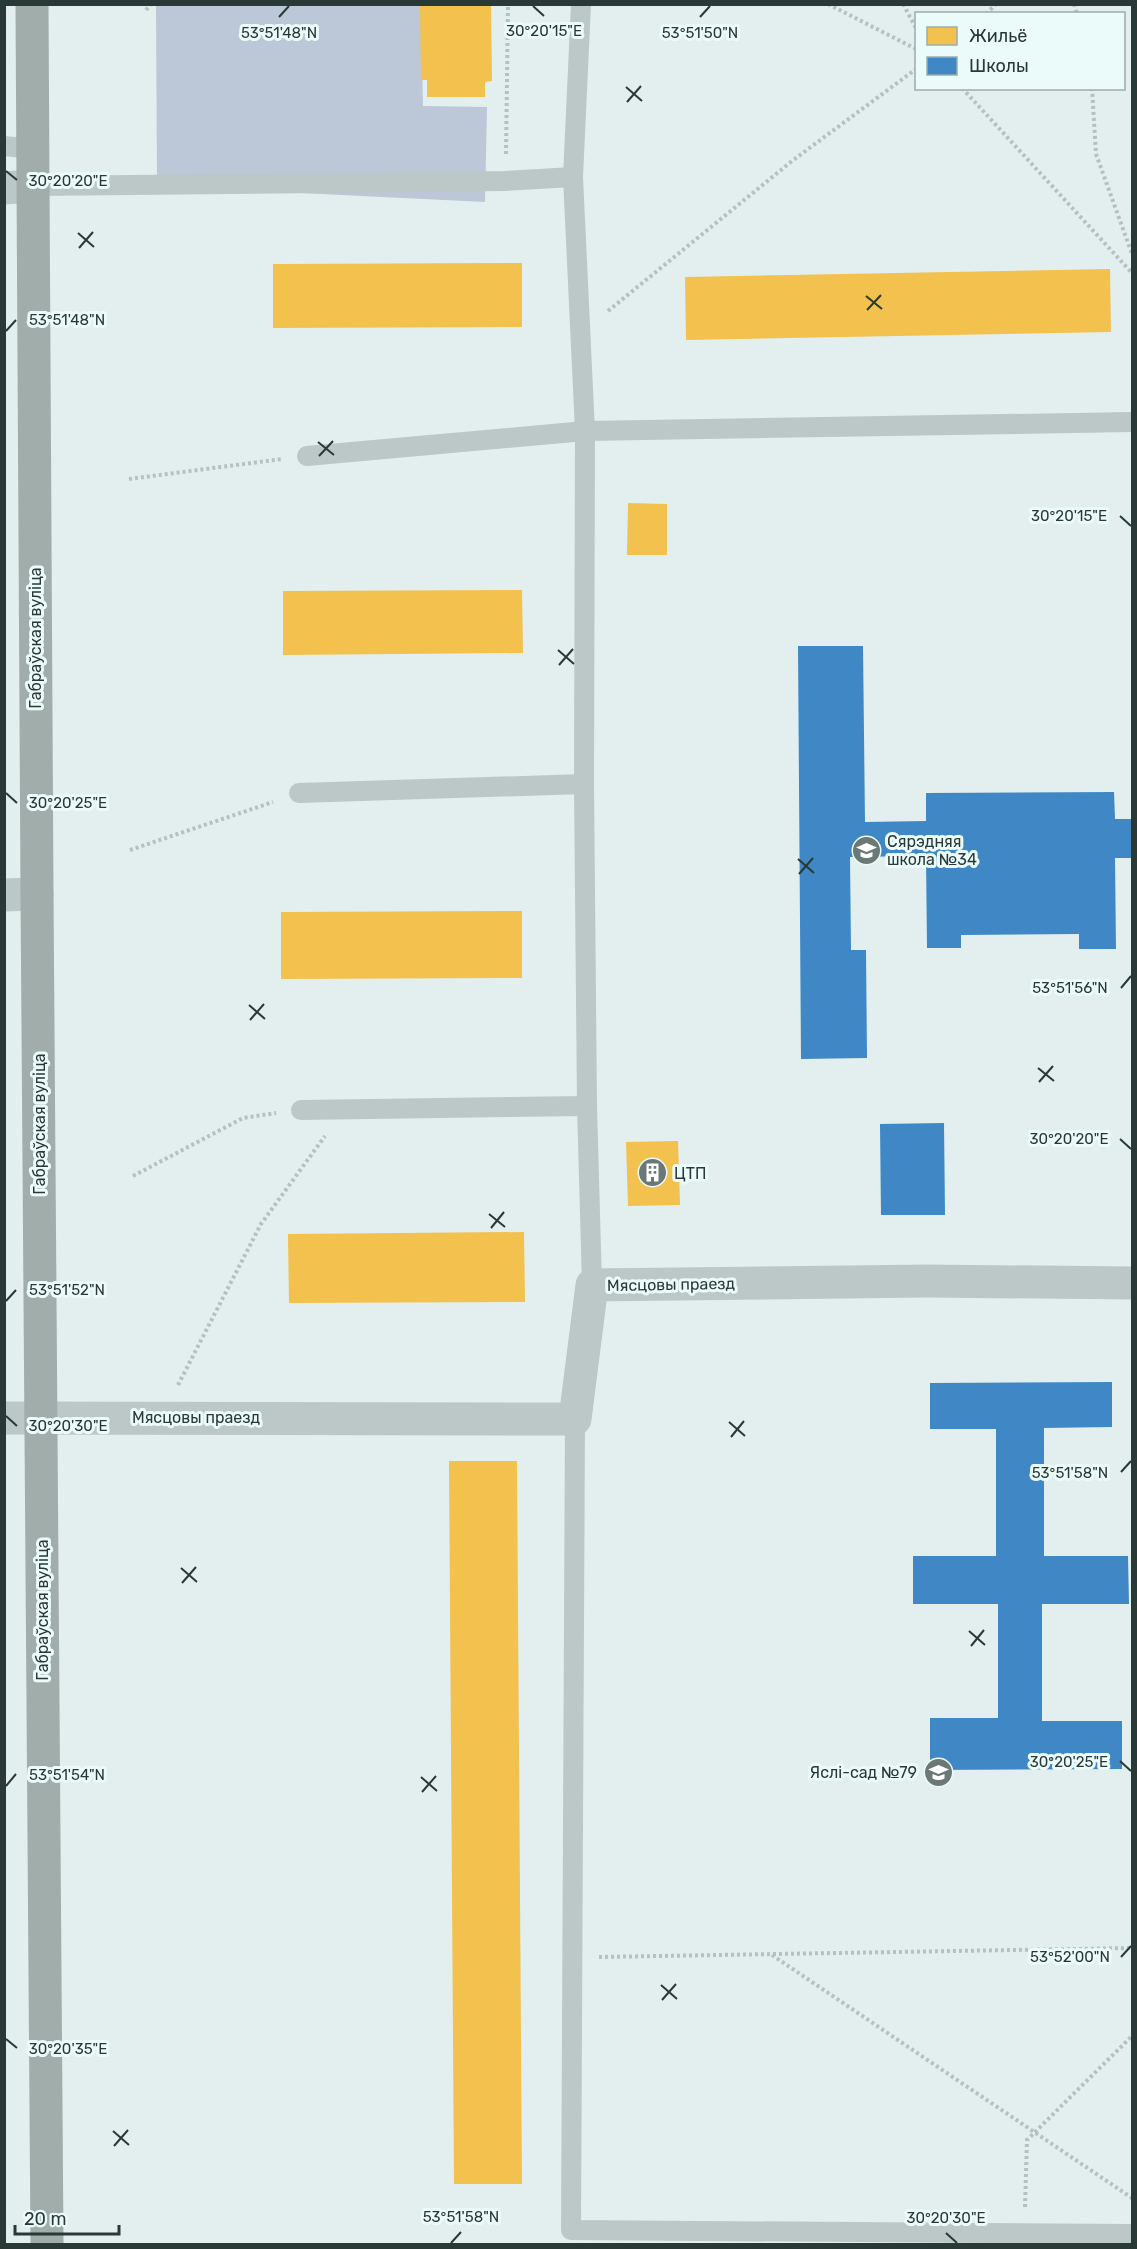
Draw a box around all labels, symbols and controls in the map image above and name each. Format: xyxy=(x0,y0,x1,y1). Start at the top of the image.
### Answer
legend xyxy=(915,12,1125,90)
text: 30°20'15"E xyxy=(506,22,582,40)
text: 53°51'48"N xyxy=(241,24,317,42)
text: 53°51'50"N xyxy=(662,24,738,42)
text: Жильё xyxy=(969,25,1027,47)
text: Школы xyxy=(969,55,1029,77)
text: 30°20'20"E xyxy=(29,172,108,190)
text: 53°51'48"N xyxy=(29,311,105,329)
text: 30°20'15"E xyxy=(1031,507,1107,525)
street label: Габраўская вуліца xyxy=(26,567,45,709)
text: 30°20'25"E xyxy=(29,794,107,812)
place label: Сярэдняя школа №34 xyxy=(887,832,977,869)
school or university icon: Сярэдняя школа №34 xyxy=(850,834,882,866)
text: 53°51'56"N xyxy=(1032,979,1108,997)
street label: Габраўская вуліца xyxy=(30,1053,49,1195)
text: 30°20'20"E xyxy=(1030,1130,1109,1148)
building icon: ЦТП xyxy=(637,1157,669,1189)
place label: ЦТП xyxy=(674,1164,706,1183)
street label: Мясцовы праезд xyxy=(607,1274,736,1295)
text: 53°51'52"N xyxy=(29,1281,105,1299)
street label: Мясцовы праезд xyxy=(132,1408,260,1427)
text: 30°20'30"E xyxy=(28,1417,108,1435)
text: 53°51'58"N xyxy=(1032,1464,1108,1482)
street label: Габраўская вуліца xyxy=(33,1539,52,1681)
text: 30°20'25"E xyxy=(1030,1753,1108,1771)
school or university icon: Яслі-сад №79 xyxy=(922,1756,954,1788)
place label: Яслі-сад №79 xyxy=(810,1763,917,1782)
text: 53°51'54"N xyxy=(29,1766,105,1784)
text: 53°52'00"N xyxy=(1030,1948,1110,1966)
text: 30°20'35"E xyxy=(29,2040,107,2058)
scale bar xyxy=(15,2198,118,2236)
text: 20 m xyxy=(24,2208,66,2230)
text: 53°51'58"N xyxy=(423,2208,499,2226)
text: 30°20'30"E xyxy=(906,2209,986,2227)

